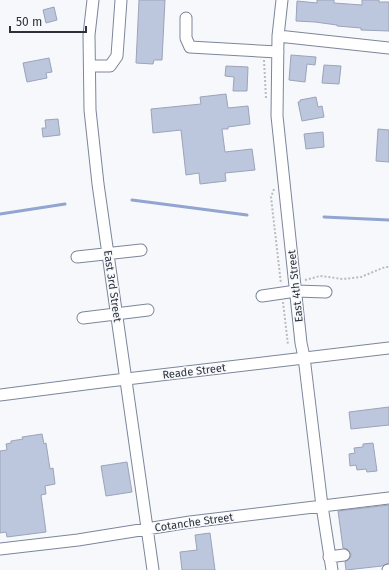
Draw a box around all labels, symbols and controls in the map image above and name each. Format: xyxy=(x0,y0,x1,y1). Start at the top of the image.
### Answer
scale bar xyxy=(10,8,86,34)
text: 50 m xyxy=(16,15,42,29)
street label: East 3rd Street xyxy=(101,249,124,323)
street label: East 4th Street xyxy=(285,249,306,323)
street label: Reade Street xyxy=(162,361,226,382)
street label: Cotanche Street xyxy=(154,511,234,534)

